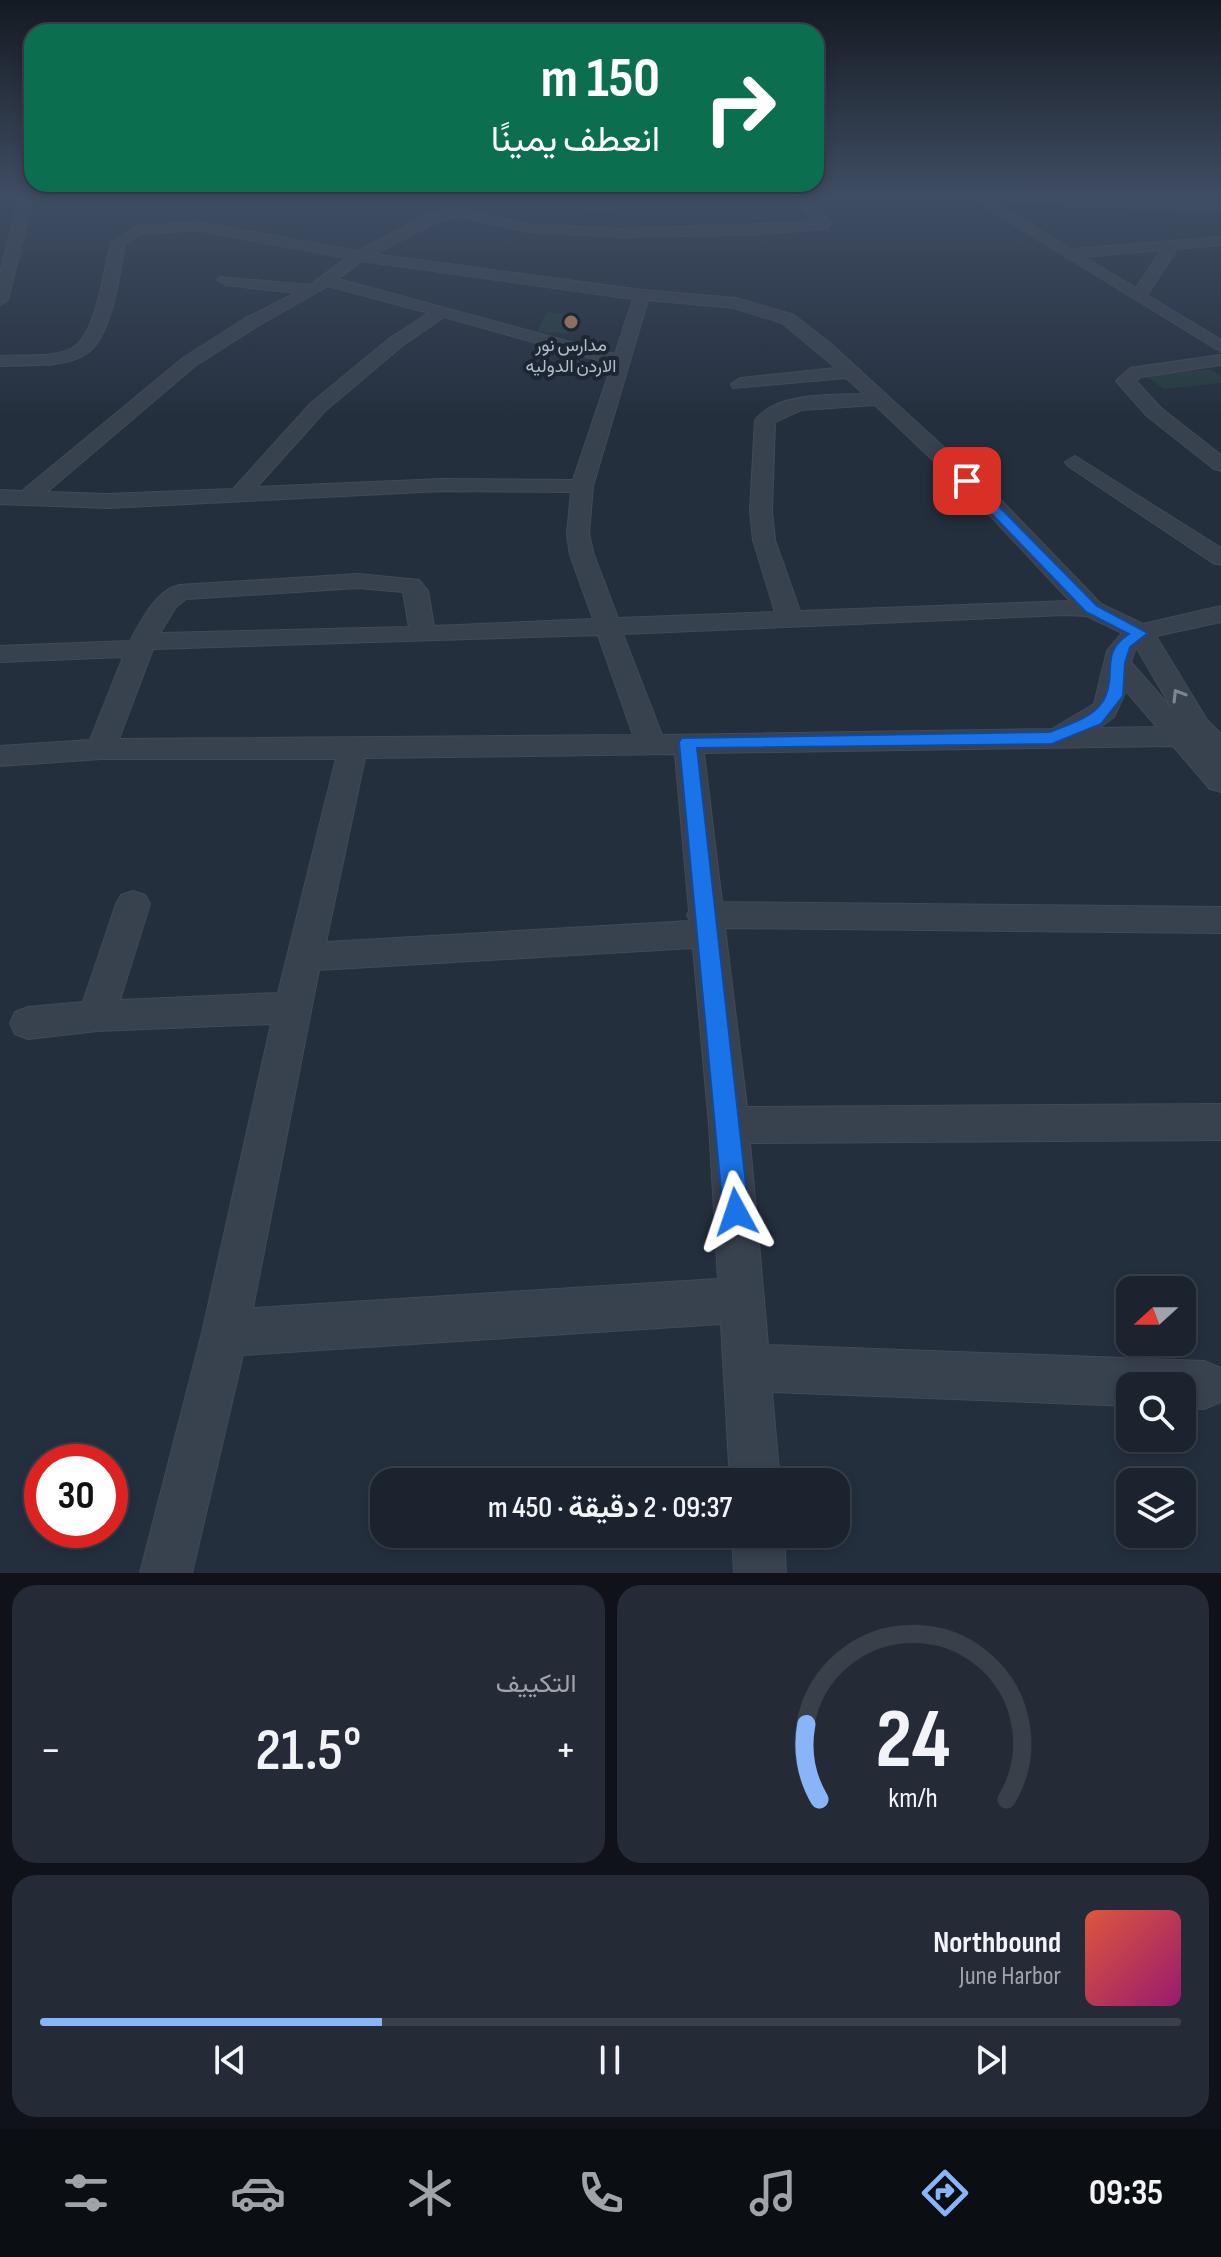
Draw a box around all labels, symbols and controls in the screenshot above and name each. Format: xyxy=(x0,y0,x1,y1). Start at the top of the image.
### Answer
text: 150 m xyxy=(541,46,660,113)
icon: right xyxy=(688,56,792,160)
text: انعطف يمينًا xyxy=(491,119,660,162)
marker: مدارس نور الاردن الدوليه xyxy=(562,313,580,331)
place label: مدارس نور الاردن الدوليه xyxy=(526,335,616,377)
pin xyxy=(933,447,1001,515)
icon: arrive xyxy=(945,459,989,503)
one-way arrow xyxy=(1172,689,1188,704)
position arrow xyxy=(694,1170,778,1254)
north arrow xyxy=(1116,1276,1196,1356)
map controls xyxy=(1116,1276,1196,1548)
button: search xyxy=(1116,1372,1196,1452)
speed limit sign: 30 xyxy=(24,1444,128,1548)
button: layers xyxy=(1116,1468,1196,1548)
text: 09:37 · 2 دقيقة · 450 m xyxy=(488,1490,732,1526)
text: التكييف xyxy=(496,1669,577,1700)
text: 24 xyxy=(875,1691,950,1791)
text: 21.5° xyxy=(255,1715,361,1787)
text: − xyxy=(40,1724,62,1777)
text: + xyxy=(555,1724,577,1777)
text: km/h xyxy=(888,1781,937,1816)
text: Northbound xyxy=(933,1925,1061,1961)
text: June Harbor xyxy=(959,1961,1061,1992)
icon: previous xyxy=(208,2038,252,2082)
icon: pause xyxy=(588,2038,632,2082)
icon: next xyxy=(969,2038,1013,2082)
icon: filters xyxy=(58,2165,114,2221)
icon: car xyxy=(230,2165,286,2221)
icon: climate xyxy=(402,2165,458,2221)
icon: phone xyxy=(573,2165,629,2221)
icon: music xyxy=(745,2165,801,2221)
icon: directions xyxy=(917,2165,973,2221)
text: 09:35 xyxy=(1089,2172,1163,2215)

